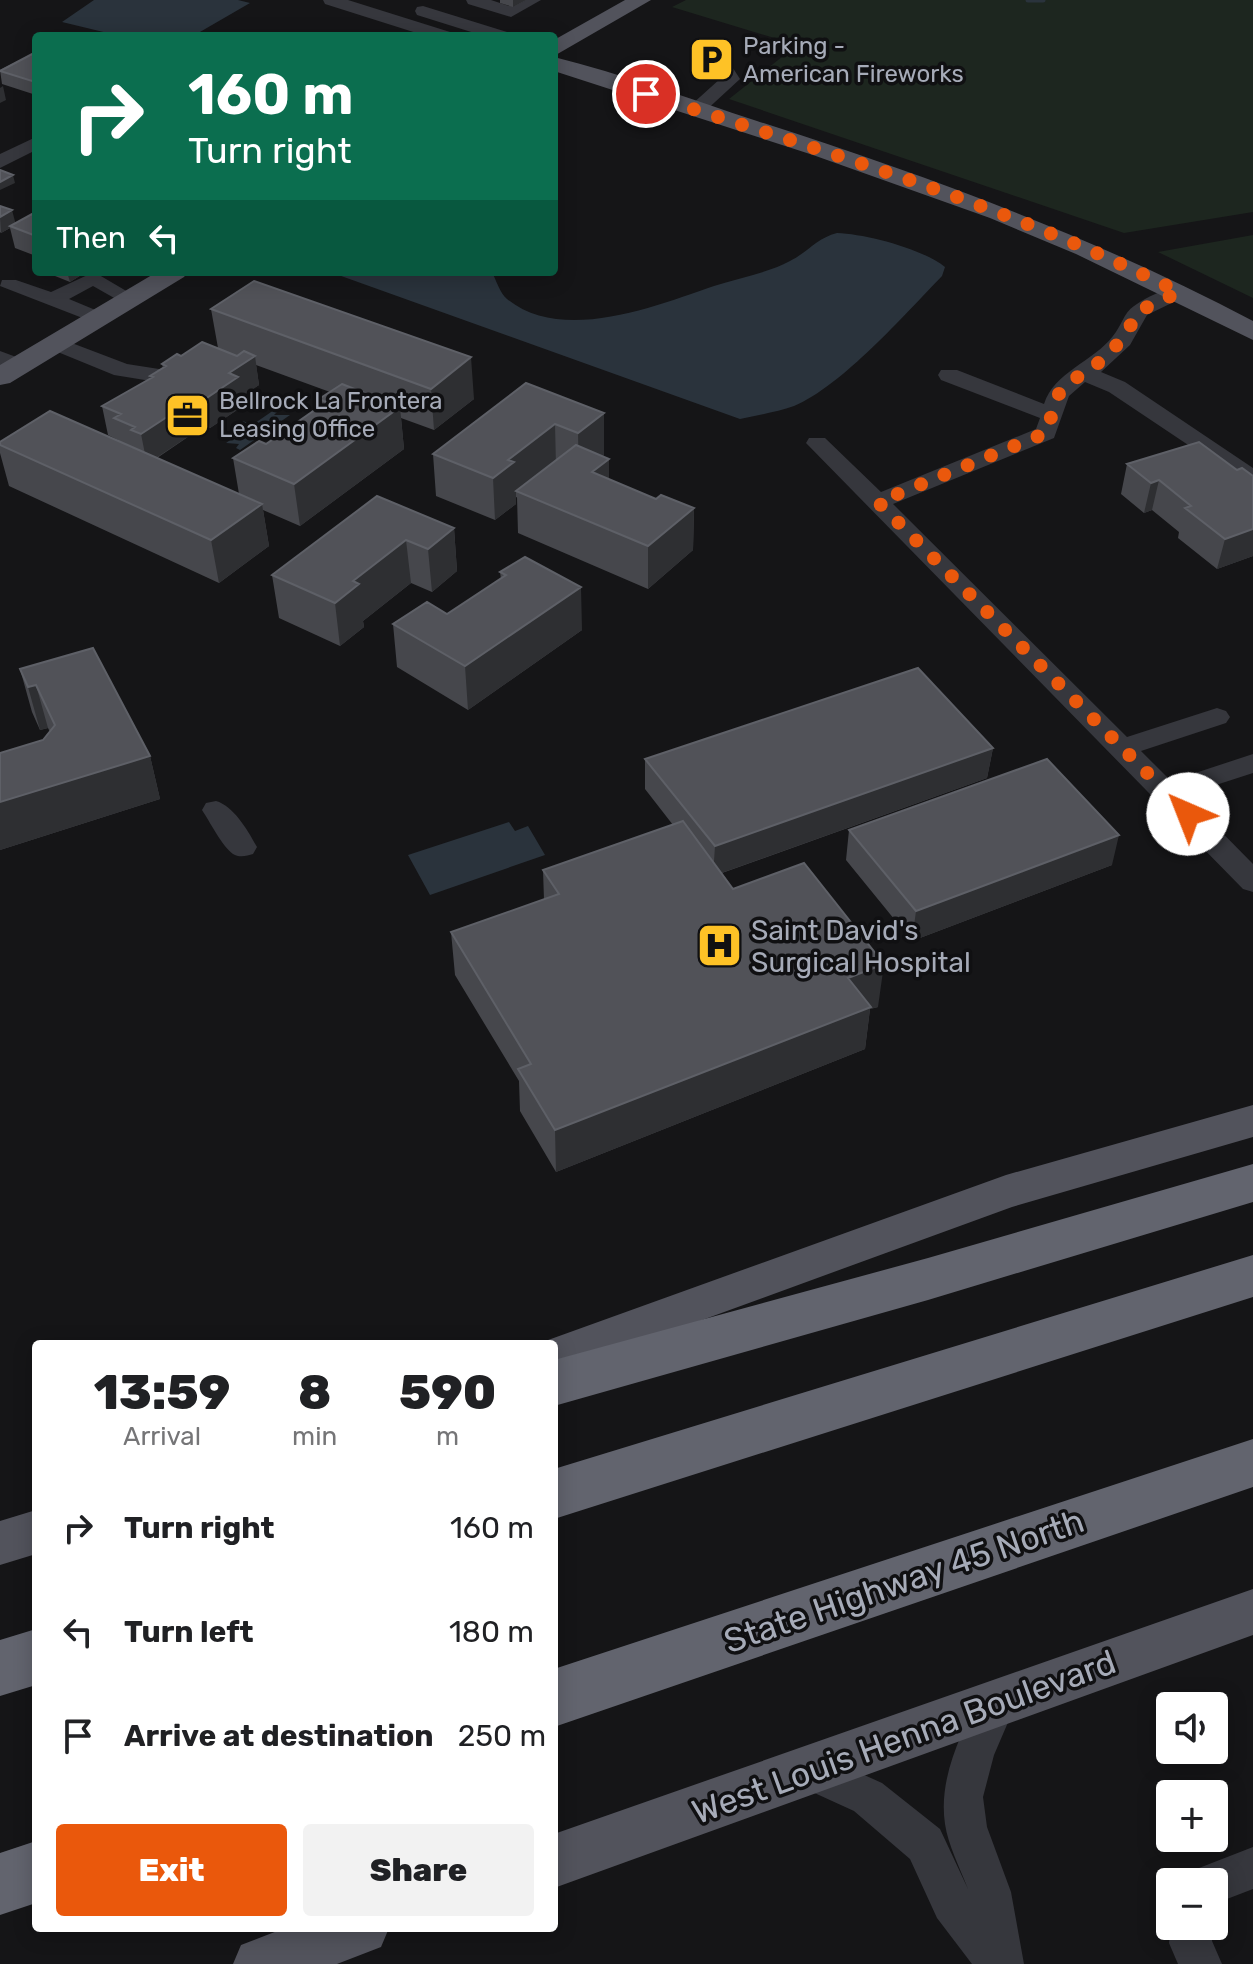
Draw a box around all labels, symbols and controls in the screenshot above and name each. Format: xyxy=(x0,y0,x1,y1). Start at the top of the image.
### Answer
place label: Parking - American Fireworks xyxy=(743,32,964,88)
parking icon: Parking - American Fireworks xyxy=(688,36,736,84)
pin xyxy=(612,60,680,128)
text: 160 m xyxy=(188,62,354,128)
icon: right xyxy=(56,64,160,168)
icon: arrive xyxy=(624,72,668,116)
text: Turn right xyxy=(188,129,352,172)
icon: left xyxy=(142,216,186,260)
text: Then xyxy=(56,220,126,256)
place label: Bellrock La Frontera Leasing Office xyxy=(219,387,442,443)
office icon: Bellrock La Frontera Leasing Office xyxy=(164,391,212,439)
position arrow xyxy=(1146,772,1230,856)
place label: Saint David's Surgical Hospital xyxy=(751,914,971,979)
hospital icon: Saint David's Surgical Hospital xyxy=(696,922,744,970)
text: 13:59 xyxy=(94,1364,230,1421)
text: 8 xyxy=(298,1364,331,1421)
text: 590 xyxy=(399,1364,496,1421)
text: Arrival xyxy=(123,1421,201,1452)
text: min xyxy=(292,1421,337,1452)
text: m xyxy=(436,1421,459,1452)
street label: State Highway 45 North xyxy=(719,1500,1089,1662)
icon: right xyxy=(56,1506,100,1550)
text: Turn right xyxy=(124,1510,275,1546)
text: 160 m xyxy=(450,1510,534,1546)
icon: left xyxy=(56,1610,100,1654)
text: Turn left xyxy=(124,1614,254,1650)
text: 180 m xyxy=(449,1614,534,1650)
street label: West Louis Henna Boulevard xyxy=(687,1641,1121,1833)
map controls xyxy=(1156,1692,1228,1940)
button: sound xyxy=(1156,1692,1228,1764)
icon: arrive xyxy=(56,1714,100,1758)
text: Arrive at destination xyxy=(124,1718,434,1754)
text: 250 m xyxy=(458,1718,546,1754)
button: + xyxy=(1156,1780,1228,1852)
button: Exit xyxy=(56,1824,287,1916)
button: Share xyxy=(303,1824,534,1916)
button: − xyxy=(1156,1868,1228,1940)

